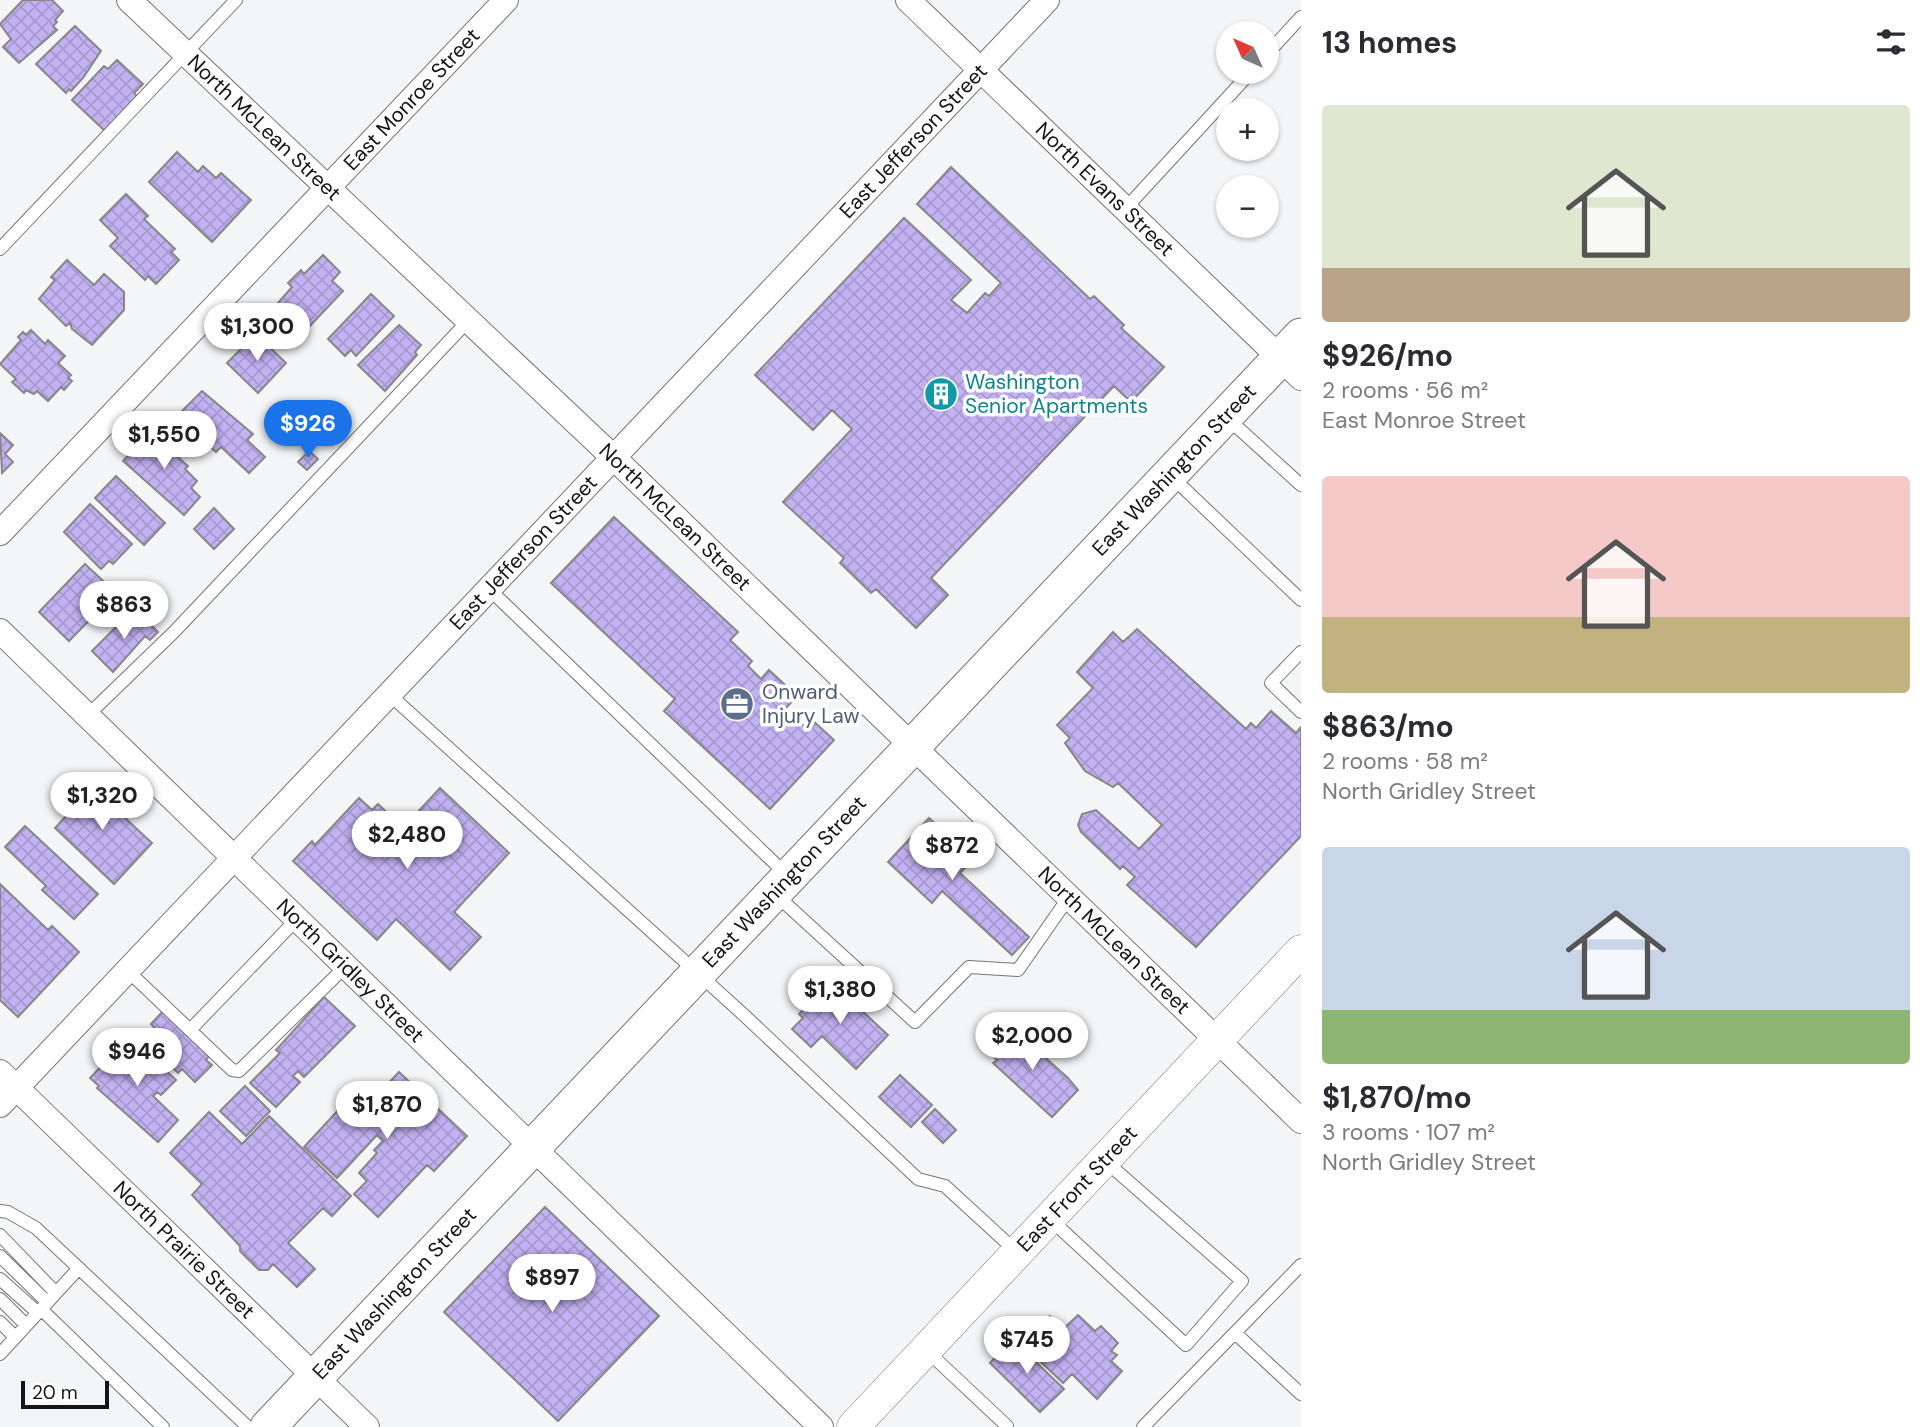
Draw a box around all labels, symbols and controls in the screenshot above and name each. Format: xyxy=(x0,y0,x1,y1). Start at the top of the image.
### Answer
north arrow xyxy=(1216,21,1279,84)
map controls xyxy=(1216,21,1279,238)
street label: East Monroe Street xyxy=(337,22,486,177)
text: 13 homes xyxy=(1322,23,1457,62)
icon: filters xyxy=(1872,23,1910,61)
street label: North McLean Street xyxy=(181,48,347,207)
street label: East Jefferson Street xyxy=(833,58,994,224)
button: + xyxy=(1216,98,1279,161)
street label: North Evans Street xyxy=(1029,116,1180,263)
icon: home xyxy=(1553,150,1679,276)
button: − xyxy=(1216,175,1279,238)
pin: $1,300 xyxy=(200,304,314,363)
text: $1,300 xyxy=(220,311,294,341)
text: $926/mo xyxy=(1322,336,1453,375)
place label: Washington Senior Apartments xyxy=(965,368,1148,420)
building icon: Washington Senior Apartments xyxy=(922,375,960,413)
text: 2 rooms · 56 m² xyxy=(1322,375,1488,405)
street label: East Washington Street xyxy=(1086,378,1262,562)
pin: $926 xyxy=(267,400,349,460)
text: East Monroe Street xyxy=(1322,405,1526,435)
text: $926 xyxy=(280,408,336,438)
pin: $1,550 xyxy=(107,412,221,471)
text: $1,550 xyxy=(128,419,200,449)
street label: North McLean Street xyxy=(593,437,757,597)
street label: East Jefferson Street xyxy=(443,469,604,636)
icon: home xyxy=(1553,521,1679,647)
pin: $863 xyxy=(83,582,165,641)
text: $863 xyxy=(96,589,152,619)
place label: Onward Injury Law xyxy=(762,678,859,730)
office icon: Onward Injury Law xyxy=(718,685,756,723)
text: $863/mo xyxy=(1322,707,1454,746)
text: 2 rooms · 58 m² xyxy=(1322,746,1488,776)
pin: $1,320 xyxy=(45,772,159,832)
text: North Gridley Street xyxy=(1322,776,1536,806)
text: $1,320 xyxy=(66,780,138,810)
street label: East Washington Street xyxy=(696,790,873,974)
pin: $2,480 xyxy=(350,812,464,871)
text: $2,480 xyxy=(368,819,446,849)
pin: $872 xyxy=(911,822,993,882)
text: $872 xyxy=(925,830,979,860)
street label: North McLean Street xyxy=(1032,861,1196,1021)
icon: home xyxy=(1553,892,1679,1018)
street label: North Gridley Street xyxy=(270,893,430,1049)
pin: $1,380 xyxy=(783,967,897,1026)
text: $1,380 xyxy=(804,974,876,1004)
pin: $2,000 xyxy=(975,1012,1089,1072)
text: $2,000 xyxy=(991,1020,1073,1050)
pin: $946 xyxy=(96,1028,178,1088)
text: $946 xyxy=(108,1036,166,1066)
text: $1,870/mo xyxy=(1322,1078,1472,1117)
pin: $1,870 xyxy=(330,1082,444,1141)
text: $1,870 xyxy=(352,1089,422,1119)
text: 3 rooms · 107 m² xyxy=(1322,1117,1495,1147)
street label: East Front Street xyxy=(1011,1120,1143,1258)
text: North Gridley Street xyxy=(1322,1147,1536,1177)
street label: North Prairie Street xyxy=(107,1175,261,1325)
street label: East Washington Street xyxy=(306,1201,483,1385)
pin: $897 xyxy=(511,1254,593,1314)
text: $897 xyxy=(525,1262,579,1292)
pin: $745 xyxy=(986,1316,1068,1376)
text: $745 xyxy=(1000,1324,1054,1354)
scale bar xyxy=(21,1378,108,1410)
text: 20 m xyxy=(32,1380,78,1405)

